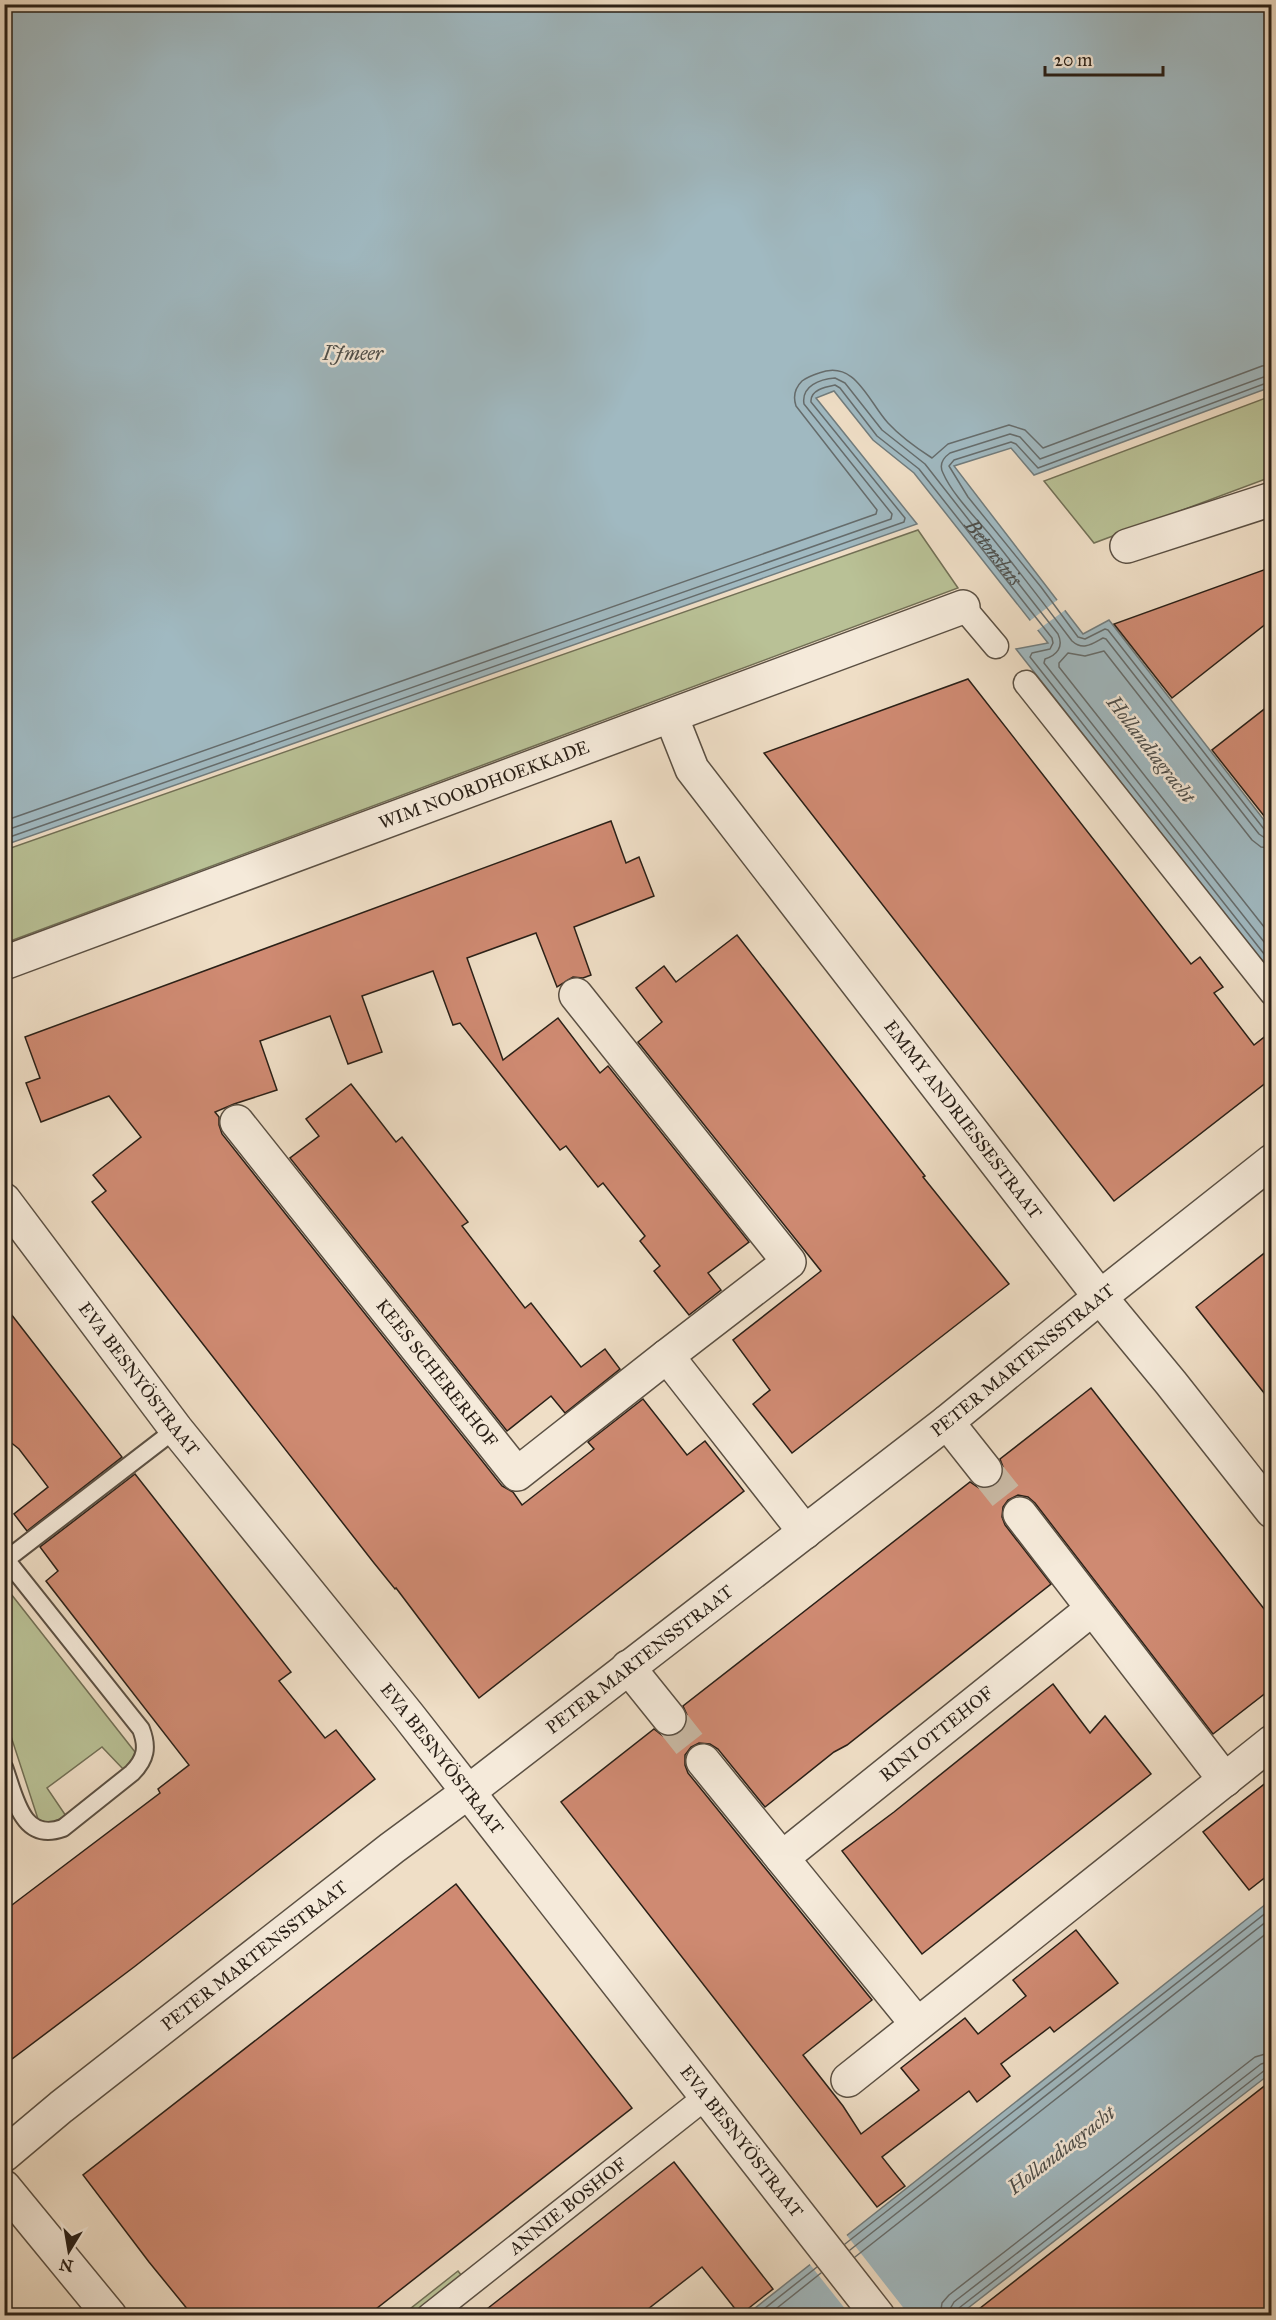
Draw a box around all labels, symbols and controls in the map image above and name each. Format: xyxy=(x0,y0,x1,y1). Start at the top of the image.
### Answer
scale bar xyxy=(1045,39,1164,77)
text: 20 m xyxy=(1054,49,1092,71)
water label: IJmeer xyxy=(322,341,385,365)
water label: Betonsluis xyxy=(960,513,1028,591)
water label: Hollandiagracht xyxy=(1101,690,1201,809)
street label: WIM NOORDHOEKKADE xyxy=(376,736,592,834)
street label: EMMY ANDRIESSESTRAAT xyxy=(879,1016,1047,1223)
street label: PETER MARTENSSTRAAT xyxy=(926,1279,1119,1442)
street label: KEES SCHERERHOF xyxy=(371,1295,503,1452)
street label: EVA BESNYÖSTRAAT xyxy=(74,1298,204,1460)
street label: PETER MARTENSSTRAAT xyxy=(542,1580,737,1739)
street label: EVA BESNYÖSTRAAT xyxy=(376,1679,508,1839)
street label: RINI OTTEHOF xyxy=(875,1682,998,1786)
street label: PETER MARTENSSTRAAT xyxy=(157,1876,352,2035)
street label: EVA BESNYÖSTRAAT xyxy=(675,2061,808,2222)
water label: Hollandiagracht xyxy=(1002,2100,1121,2200)
street label: ANNIE BOSHOF xyxy=(504,2153,631,2260)
north arrow xyxy=(39,2221,99,2281)
text: N xyxy=(57,2255,75,2276)

